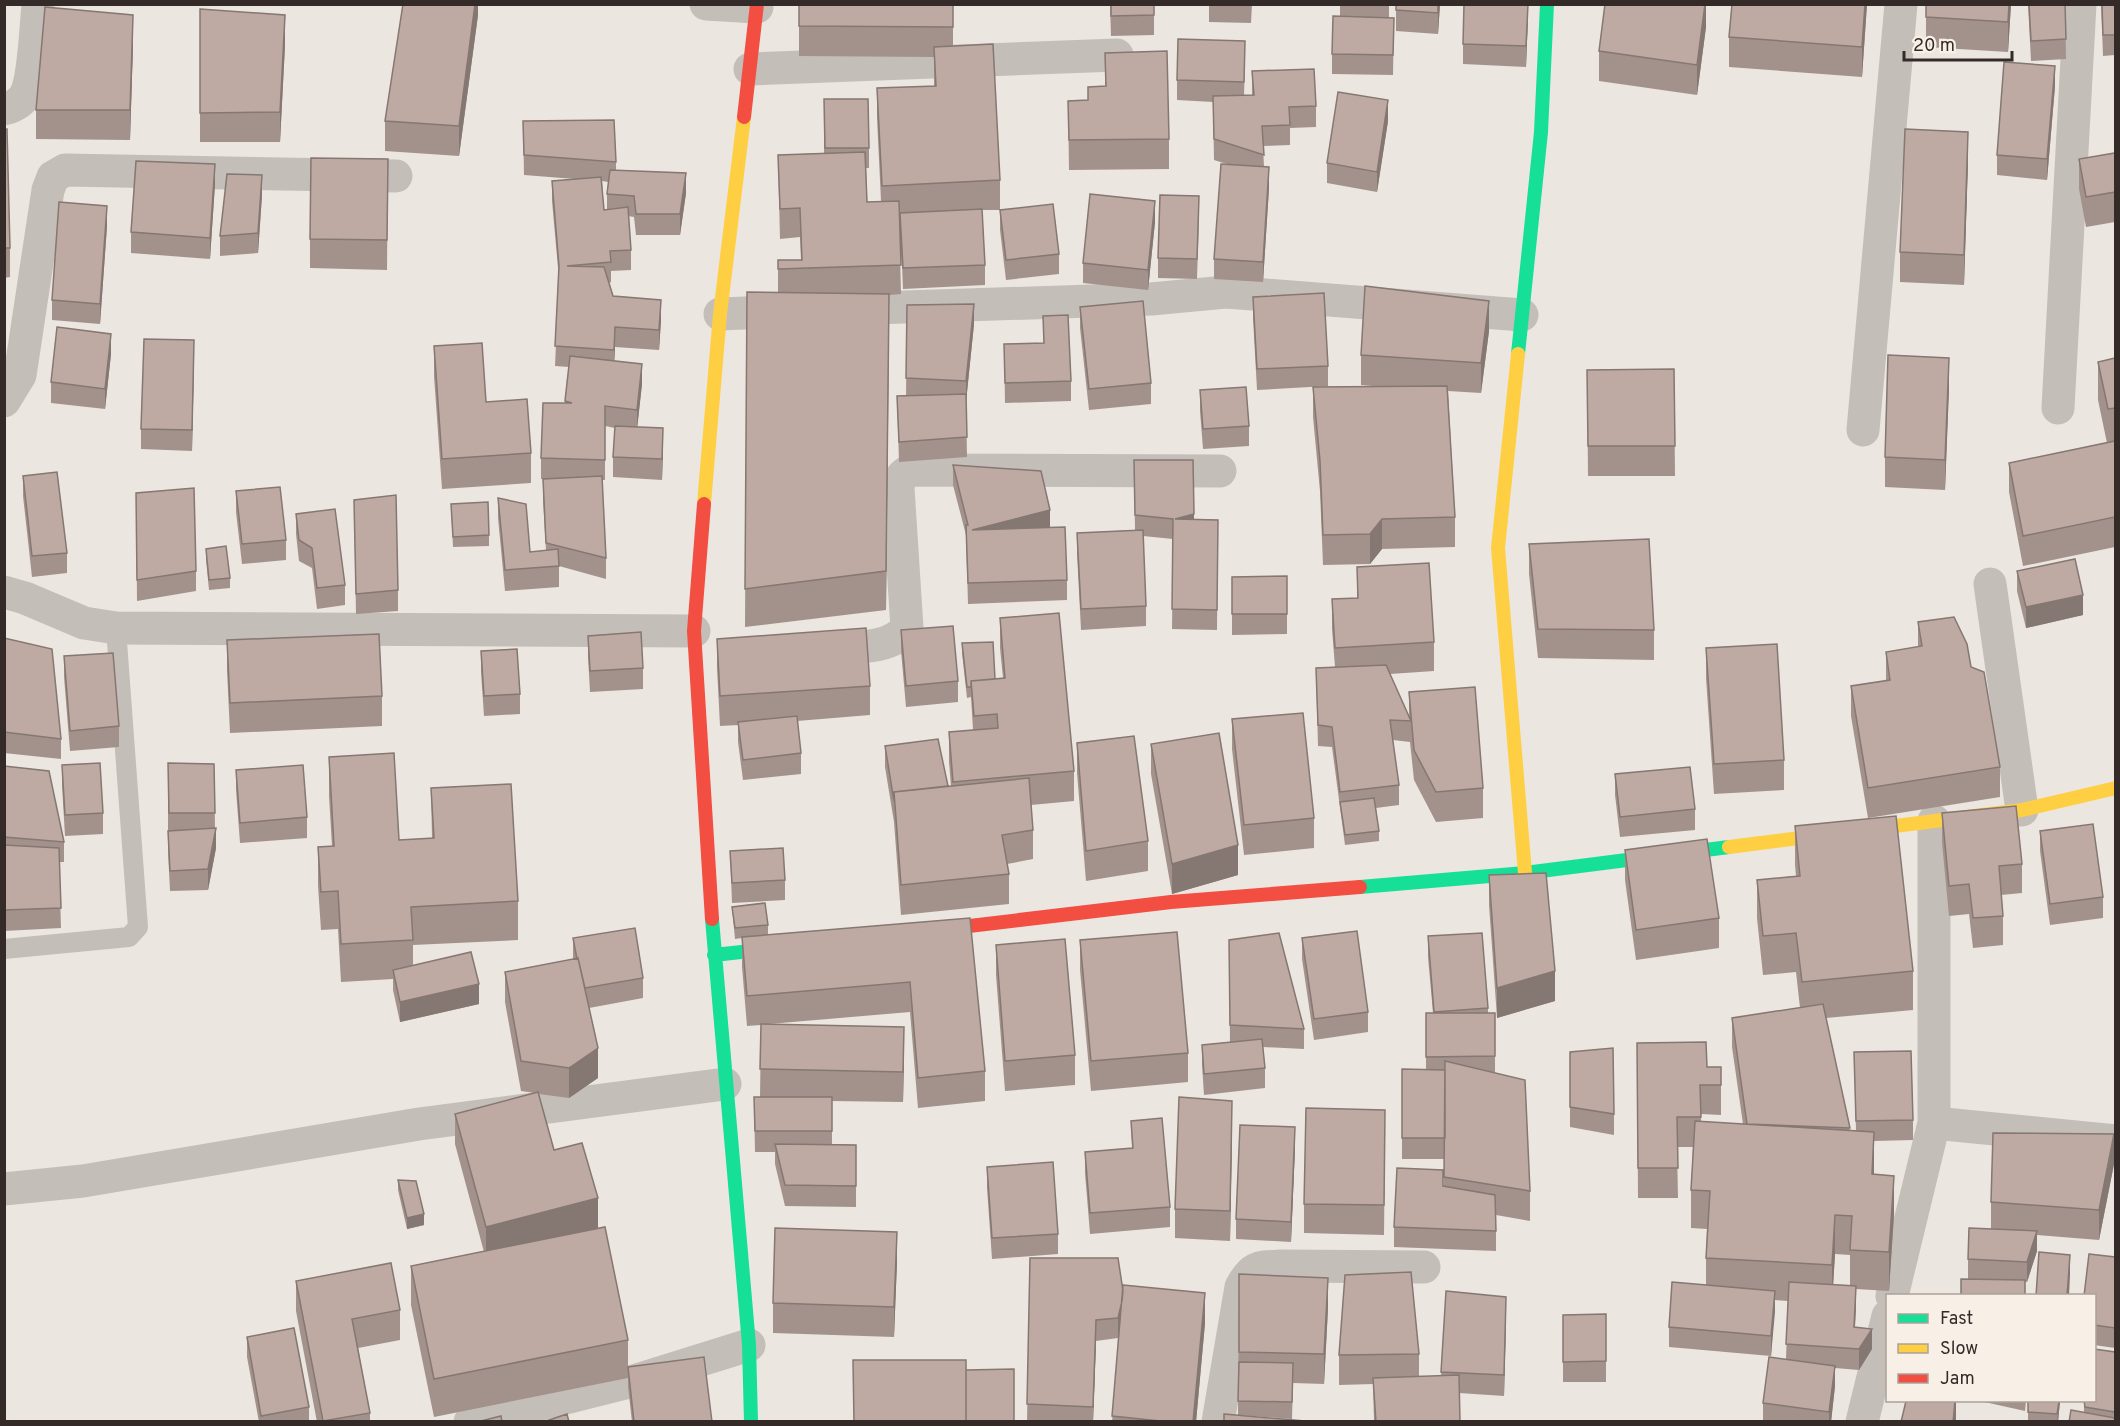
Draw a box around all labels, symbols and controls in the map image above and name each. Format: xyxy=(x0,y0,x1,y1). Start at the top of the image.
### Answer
scale bar xyxy=(1904,24,2012,62)
text: 20 m xyxy=(1913,35,1955,58)
legend xyxy=(1886,1294,2096,1402)
text: Fast xyxy=(1940,1308,1973,1331)
text: Slow xyxy=(1940,1338,1978,1361)
text: Jam xyxy=(1940,1368,1975,1391)

